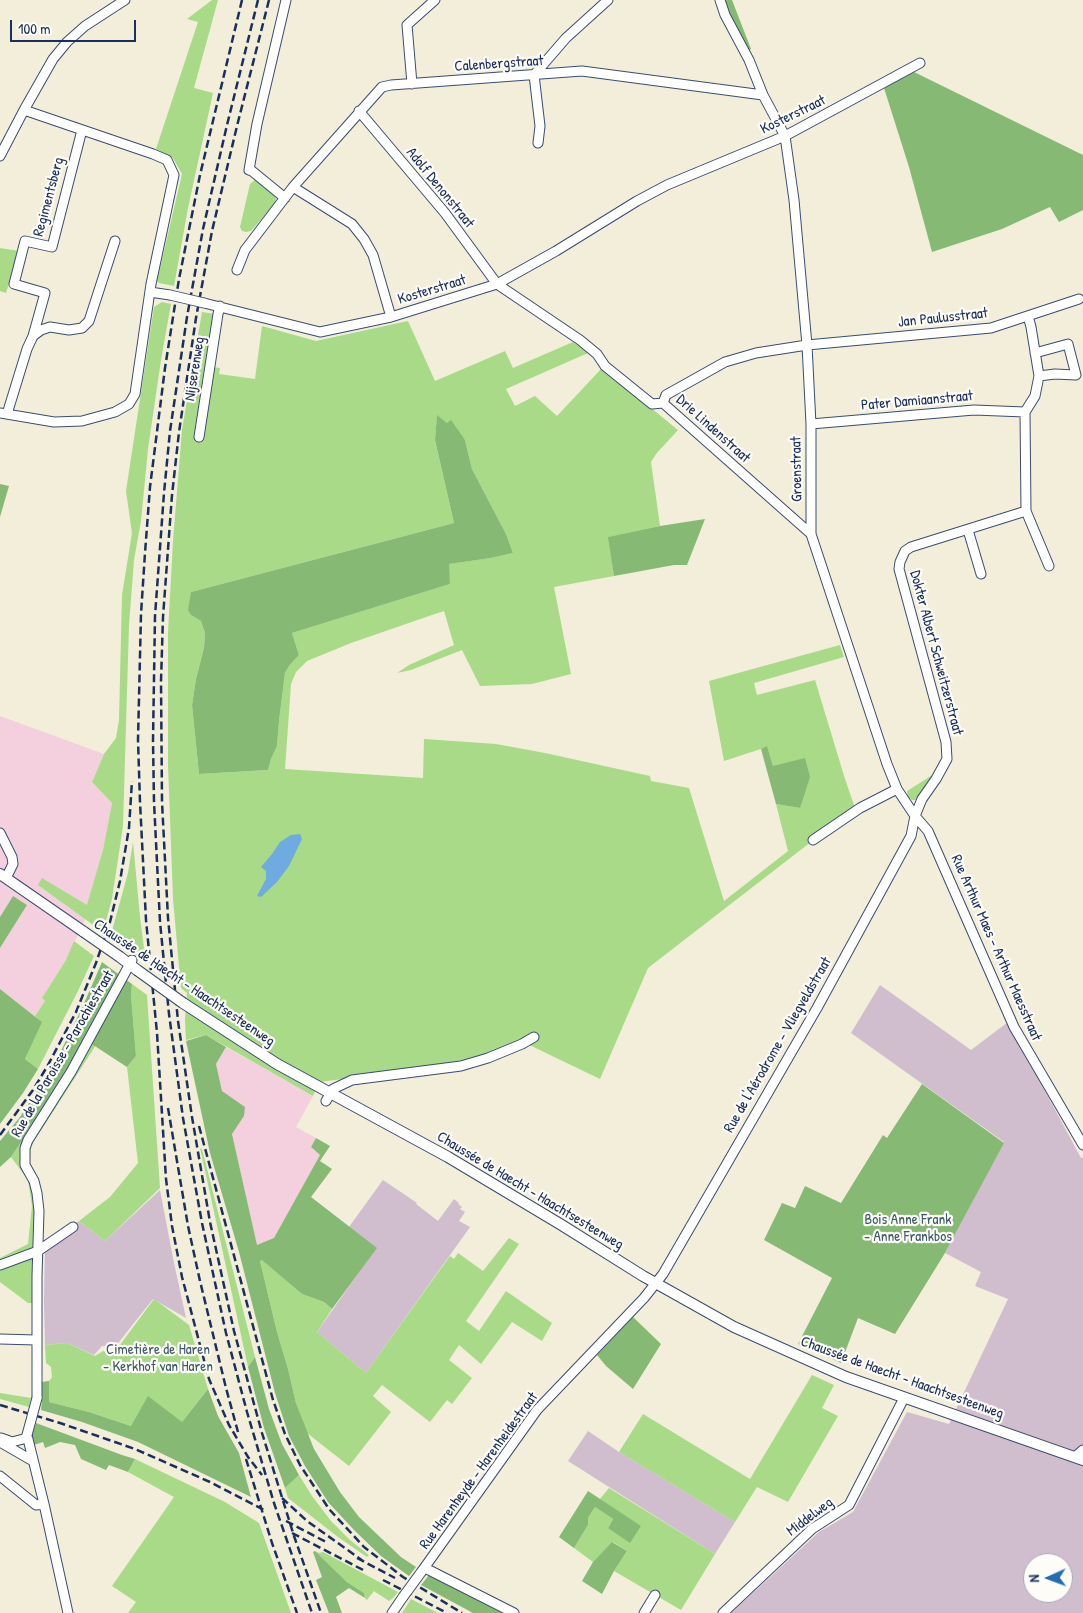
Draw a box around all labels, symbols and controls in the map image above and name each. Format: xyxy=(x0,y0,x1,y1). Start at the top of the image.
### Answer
scale bar xyxy=(12,10,139,42)
text: 100 m xyxy=(18,18,51,39)
street label: Calenbergstraat xyxy=(454,52,544,76)
street label: Kosterstraat xyxy=(758,92,828,138)
street label: Adolf Denonstraat xyxy=(402,144,478,232)
street label: Regimentsberg xyxy=(30,155,68,239)
street label: Kosterstraat xyxy=(396,271,468,309)
street label: Jan Paulusstraat xyxy=(897,304,989,332)
street label: Nijserenweg xyxy=(181,336,209,402)
street label: Pater Damiaanstraat xyxy=(860,387,974,415)
street label: Drie Lindenstraat xyxy=(672,391,754,467)
street label: Groenstraat xyxy=(787,436,807,502)
street label: Dokter Albert Schweitzerstraat xyxy=(905,569,967,737)
street label: Rue Arthur Maes - Arthur Maesstraat xyxy=(947,852,1045,1044)
street label: Chaussée de Haecht - Haachtsesteenweg xyxy=(90,915,278,1051)
street label: Rue de l'Aérodrome - Vliegveldstraat xyxy=(720,954,836,1136)
street label: Rue de la Paroisse - Parochiestraat xyxy=(8,967,118,1141)
street label: Chaussée de Haecht - Haachtsesteenweg xyxy=(433,1128,627,1254)
park label: Bois Anne Frank - Anne Frankbos xyxy=(864,1211,952,1246)
street label: Chaussée de Haecht - Haachtsesteenweg xyxy=(798,1333,1006,1423)
park label: Cimetière de Haren - Kerkhof van Haren xyxy=(103,1341,213,1376)
street label: Rue Harenheyde - Harenheidestraat xyxy=(416,1389,542,1553)
street label: Middelweg xyxy=(783,1494,837,1540)
north arrow xyxy=(1023,1553,1073,1603)
text: N xyxy=(1024,1574,1043,1583)

